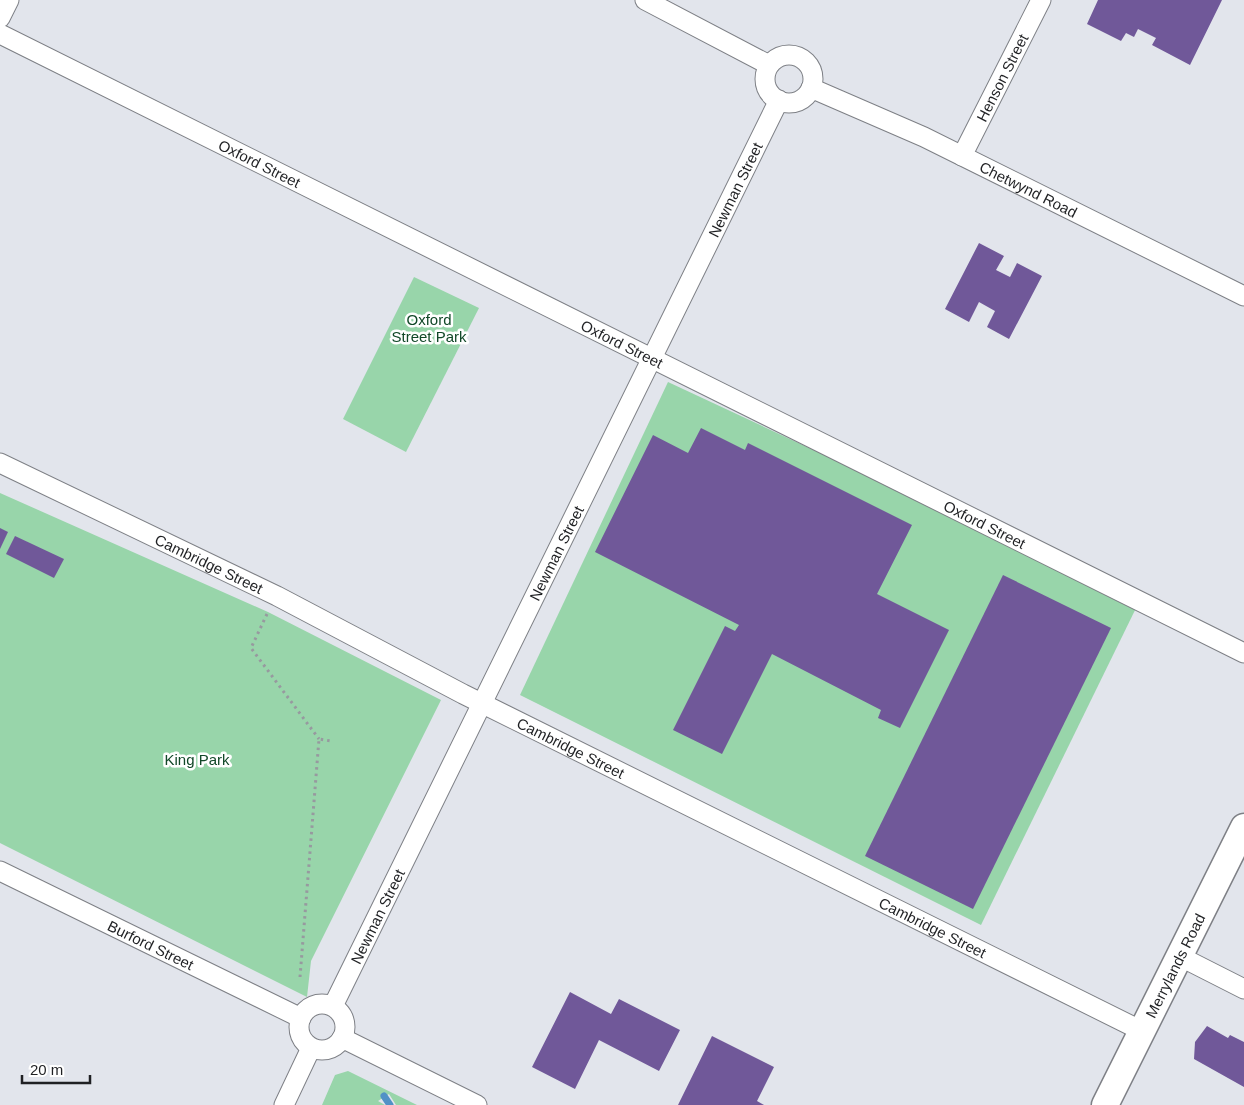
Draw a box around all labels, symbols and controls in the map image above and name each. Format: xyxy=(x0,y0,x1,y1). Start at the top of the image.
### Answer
street label: Henson Street xyxy=(973,30,1031,124)
street label: Oxford Street xyxy=(216,136,304,191)
street label: Newman Street xyxy=(704,139,766,240)
street label: Chetwynd Road xyxy=(977,158,1080,220)
park label: Oxford Street Park xyxy=(391,311,467,345)
street label: Oxford Street xyxy=(578,316,667,371)
street label: Oxford Street xyxy=(941,497,1029,552)
street label: Newman Street xyxy=(526,502,587,603)
street label: Cambridge Street xyxy=(152,530,267,597)
street label: Cambridge Street xyxy=(514,714,628,782)
park label: King Park xyxy=(164,751,230,768)
street label: Newman Street xyxy=(347,865,408,966)
street label: Cambridge Street xyxy=(876,893,990,961)
street label: Merrylands Road xyxy=(1142,911,1208,1020)
street label: Burford Street xyxy=(105,917,197,973)
scale bar xyxy=(22,1052,90,1084)
text: 20 m xyxy=(30,1061,63,1078)

